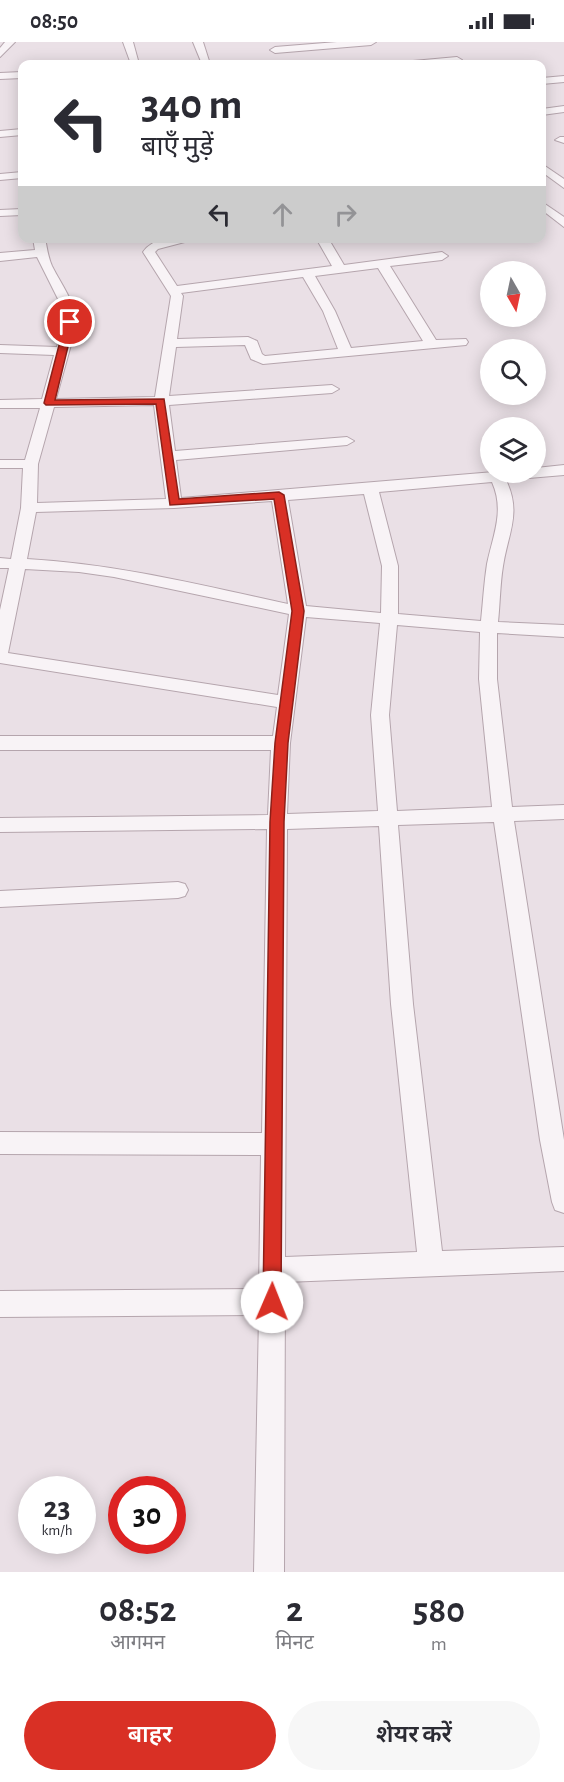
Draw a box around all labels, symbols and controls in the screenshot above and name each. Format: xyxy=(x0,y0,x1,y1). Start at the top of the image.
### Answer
text: 08:50 xyxy=(30,10,78,32)
icon: left xyxy=(42,84,120,162)
text: 340 m xyxy=(141,84,242,126)
text: बाएँ मुड़ें xyxy=(141,133,213,160)
icon: left xyxy=(203,198,236,231)
icon: ahead xyxy=(266,198,299,231)
icon: right xyxy=(329,198,362,231)
north arrow xyxy=(480,261,546,327)
map controls xyxy=(480,261,546,483)
pin xyxy=(44,296,95,347)
icon: arrive xyxy=(53,305,86,338)
button: search xyxy=(480,339,546,405)
button: layers xyxy=(480,417,546,483)
position arrow xyxy=(240,1270,304,1334)
speed limit sign: 30 xyxy=(108,1476,186,1554)
text: 23 xyxy=(43,1493,71,1523)
text: km/h xyxy=(42,1523,72,1538)
text: 08:52 xyxy=(99,1592,176,1628)
text: 2 xyxy=(286,1592,303,1628)
text: 580 xyxy=(413,1593,465,1629)
text: आगमन xyxy=(110,1633,165,1653)
text: मिनट xyxy=(275,1633,314,1653)
text: m xyxy=(431,1634,447,1654)
button: बाहर xyxy=(24,1701,276,1770)
button: शेयर करें xyxy=(288,1701,540,1770)

